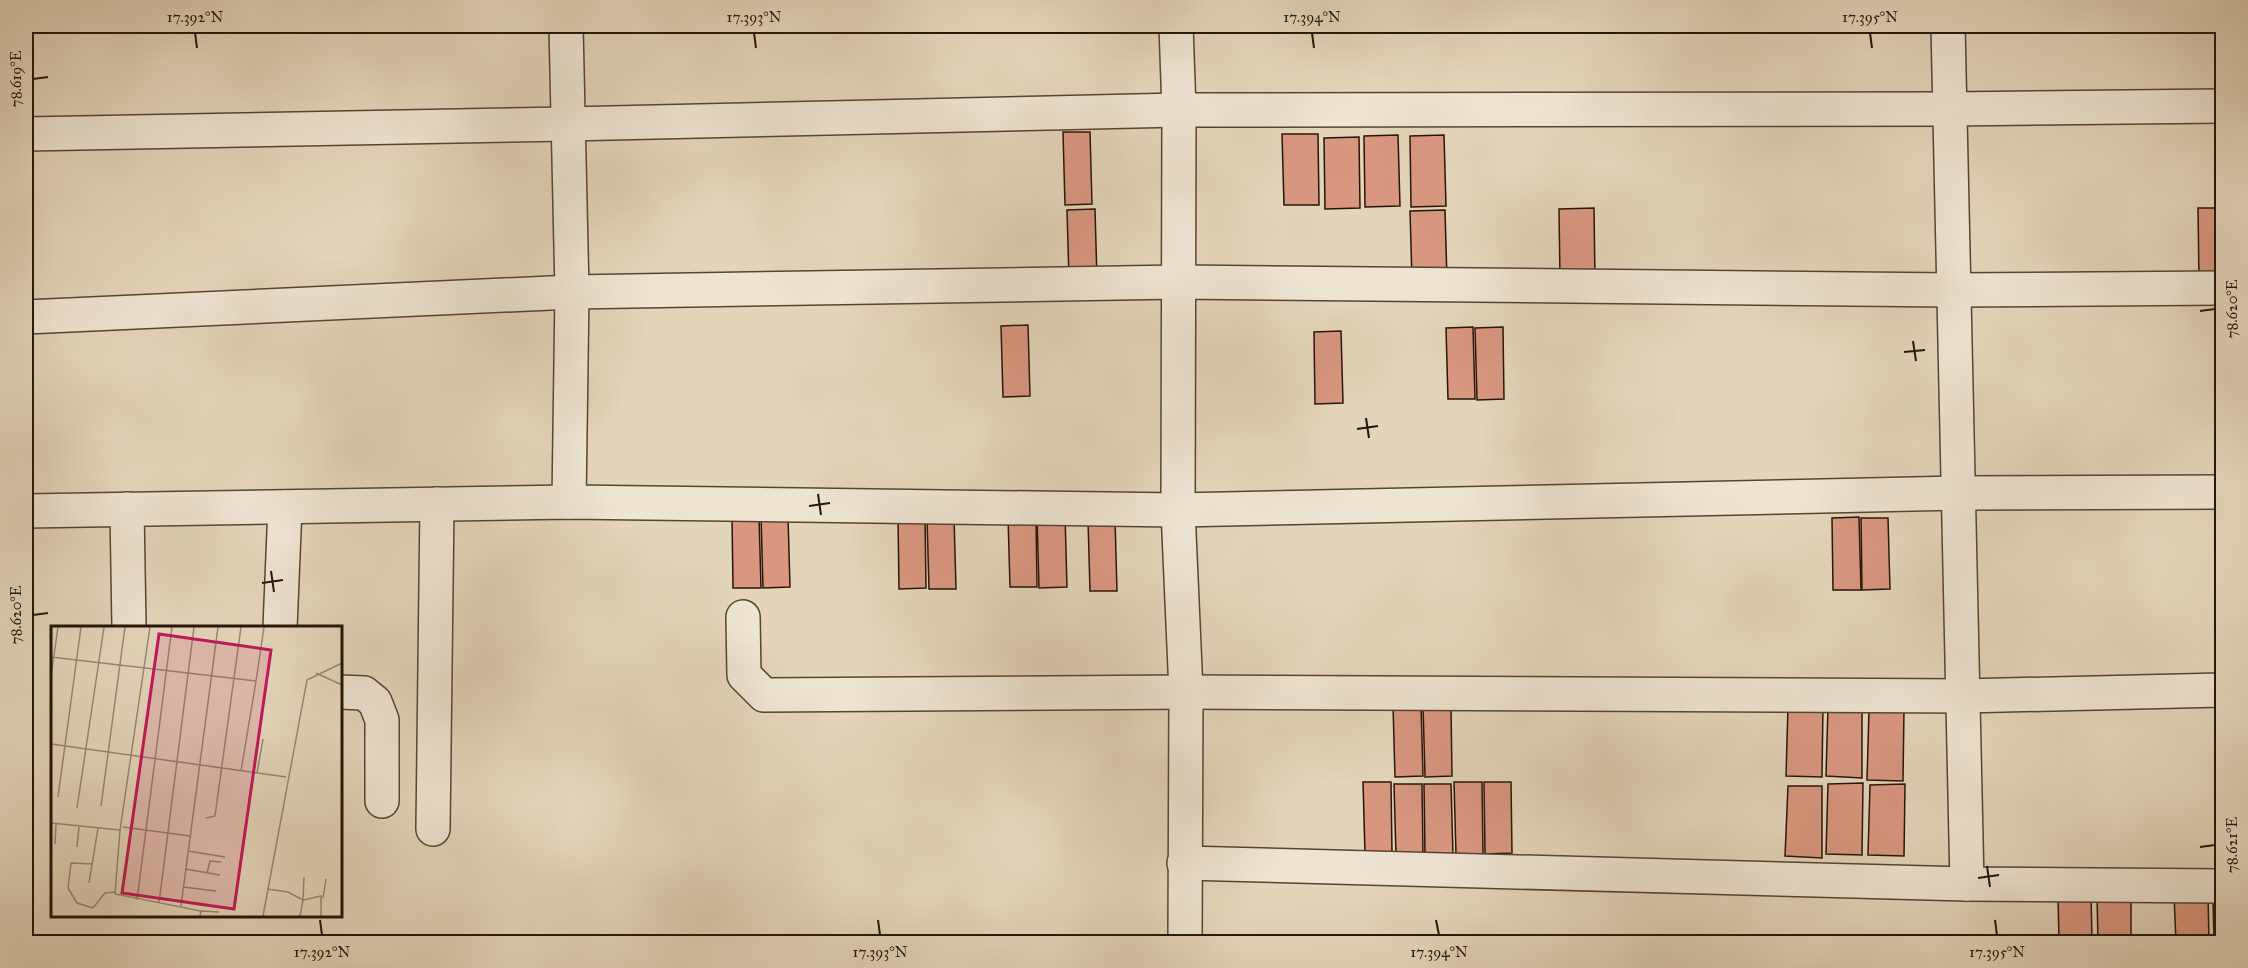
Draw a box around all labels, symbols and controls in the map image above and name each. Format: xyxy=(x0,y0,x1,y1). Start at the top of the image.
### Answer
text: 17.392°N xyxy=(167,8,224,26)
text: 17.393°N xyxy=(726,8,782,26)
text: 17.394°N xyxy=(1283,8,1341,26)
text: 17.395°N xyxy=(1842,8,1898,26)
text: 78.619°E xyxy=(7,50,25,107)
text: 78.620°E xyxy=(2223,279,2241,339)
text: 78.620°E xyxy=(7,585,25,645)
inset map xyxy=(51,626,342,917)
text: 78.621°E xyxy=(2223,817,2241,873)
text: 17.392°N xyxy=(294,943,351,961)
text: 17.393°N xyxy=(852,943,908,961)
text: 17.394°N xyxy=(1410,943,1468,961)
text: 17.395°N xyxy=(1969,943,2025,961)

